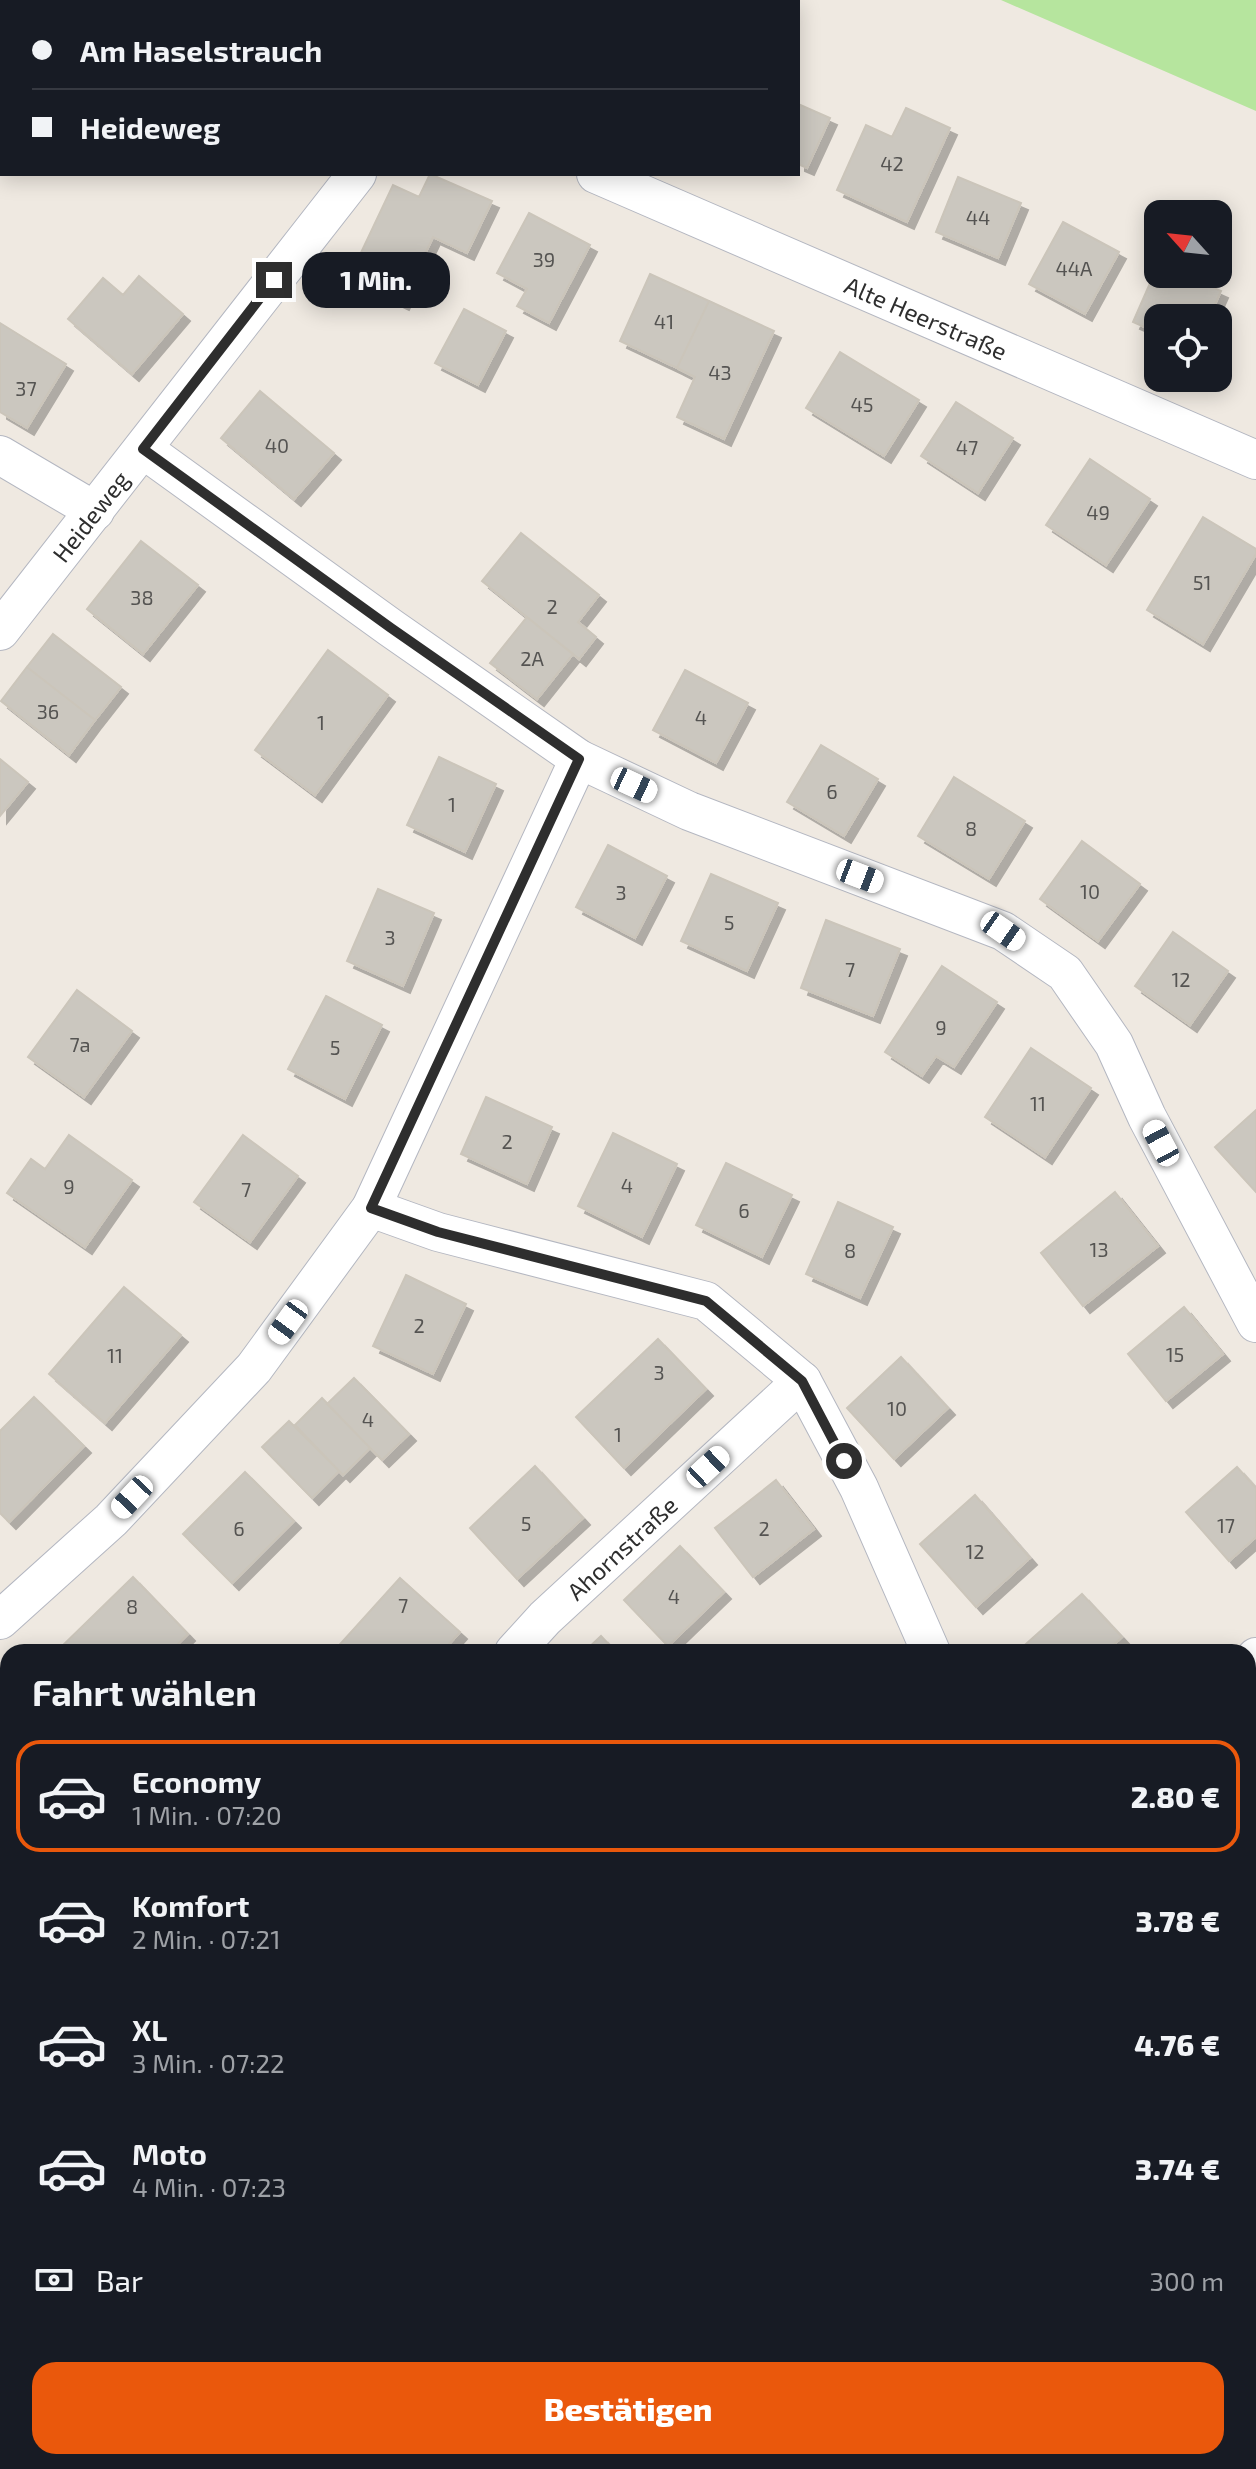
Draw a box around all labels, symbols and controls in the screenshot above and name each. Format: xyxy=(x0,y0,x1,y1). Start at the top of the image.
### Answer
text: Am Haselstrauch xyxy=(80,32,322,68)
text: Heideweg xyxy=(80,109,220,145)
house number: 42 xyxy=(880,151,904,175)
north arrow xyxy=(1144,200,1232,288)
map controls xyxy=(1144,200,1232,392)
house number: 44 xyxy=(966,205,990,229)
house number: 39 xyxy=(533,247,555,271)
callout: 1 Min. xyxy=(302,252,450,308)
house number: 44A xyxy=(1055,256,1093,280)
route end xyxy=(256,262,292,298)
text: 1 Min. xyxy=(340,264,412,295)
street label: Alte Heerstraße xyxy=(841,269,1012,365)
button: locate xyxy=(1144,304,1232,392)
house number: 41 xyxy=(654,309,674,333)
house number: 43 xyxy=(708,360,732,384)
house number: 37 xyxy=(15,376,37,400)
house number: 45 xyxy=(850,392,874,416)
house number: 40 xyxy=(265,433,289,457)
house number: 47 xyxy=(956,435,978,459)
street label: Heideweg xyxy=(45,465,134,567)
house number: 49 xyxy=(1086,500,1110,524)
house number: 51 xyxy=(1193,570,1211,594)
house number: 38 xyxy=(130,585,154,609)
house number: 2 xyxy=(546,594,558,618)
house number: 2A xyxy=(520,646,544,670)
house number: 36 xyxy=(37,699,59,723)
house number: 4 xyxy=(695,705,707,729)
house number: 1 xyxy=(317,710,325,734)
car xyxy=(607,764,661,806)
house number: 6 xyxy=(826,779,838,803)
house number: 1 xyxy=(448,792,456,816)
house number: 8 xyxy=(965,816,977,840)
car xyxy=(833,856,887,896)
house number: 10 xyxy=(1080,879,1100,903)
house number: 3 xyxy=(615,880,627,904)
car xyxy=(976,907,1030,955)
house number: 5 xyxy=(724,910,734,934)
house number: 3 xyxy=(384,925,396,949)
house number: 7 xyxy=(845,957,855,981)
house number: 12 xyxy=(1171,967,1191,991)
house number: 9 xyxy=(935,1015,947,1039)
house number: 7a xyxy=(69,1032,91,1056)
house number: 5 xyxy=(330,1035,340,1059)
house number: 11 xyxy=(1030,1091,1046,1115)
car xyxy=(1139,1116,1183,1170)
house number: 2 xyxy=(501,1129,513,1153)
house number: 4 xyxy=(621,1173,633,1197)
house number: 9 xyxy=(63,1174,75,1198)
house number: 7 xyxy=(241,1177,251,1201)
house number: 6 xyxy=(738,1198,750,1222)
house number: 13 xyxy=(1089,1237,1109,1261)
house number: 8 xyxy=(844,1238,856,1262)
car xyxy=(264,1296,312,1348)
house number: 2 xyxy=(413,1313,425,1337)
house number: 15 xyxy=(1166,1342,1184,1366)
house number: 11 xyxy=(107,1343,123,1367)
house number: 3 xyxy=(653,1360,665,1384)
house number: 10 xyxy=(887,1396,907,1420)
house number: 4 xyxy=(362,1407,374,1431)
house number: 1 xyxy=(614,1422,622,1446)
car xyxy=(682,1442,734,1492)
route start xyxy=(826,1443,862,1479)
car xyxy=(107,1471,157,1523)
street label: Ahornstraße xyxy=(560,1490,683,1605)
house number: 5 xyxy=(521,1511,531,1535)
house number: 17 xyxy=(1217,1513,1235,1537)
house number: 6 xyxy=(233,1516,245,1540)
house number: 2 xyxy=(758,1516,770,1540)
house number: 12 xyxy=(965,1539,985,1563)
house number: 4 xyxy=(668,1584,680,1608)
house number: 7 xyxy=(398,1593,408,1617)
house number: 8 xyxy=(126,1594,138,1618)
text: Fahrt wählen xyxy=(32,1670,257,1713)
icon: car xyxy=(36,1760,108,1832)
text: Economy xyxy=(132,1763,261,1799)
text: 2.80 € xyxy=(1131,1778,1220,1814)
text: 1 Min. · 07:20 xyxy=(132,1799,282,1830)
icon: car xyxy=(36,1884,108,1956)
text: Komfort xyxy=(132,1887,249,1923)
text: 3.78 € xyxy=(1135,1902,1220,1938)
text: 2 Min. · 07:21 xyxy=(132,1923,281,1954)
icon: car xyxy=(36,2008,108,2080)
text: XL xyxy=(132,2011,167,2047)
text: 4.76 € xyxy=(1134,2026,1220,2062)
text: 3 Min. · 07:22 xyxy=(132,2047,285,2078)
icon: car xyxy=(36,2132,108,2204)
text: Moto xyxy=(132,2135,207,2171)
text: 3.74 € xyxy=(1135,2150,1220,2186)
text: 4 Min. · 07:23 xyxy=(132,2171,286,2202)
icon: cash xyxy=(32,2258,76,2302)
text: Bar xyxy=(96,2262,143,2298)
text: 300 m xyxy=(1150,2265,1224,2296)
button: Bestätigen xyxy=(32,2362,1224,2454)

